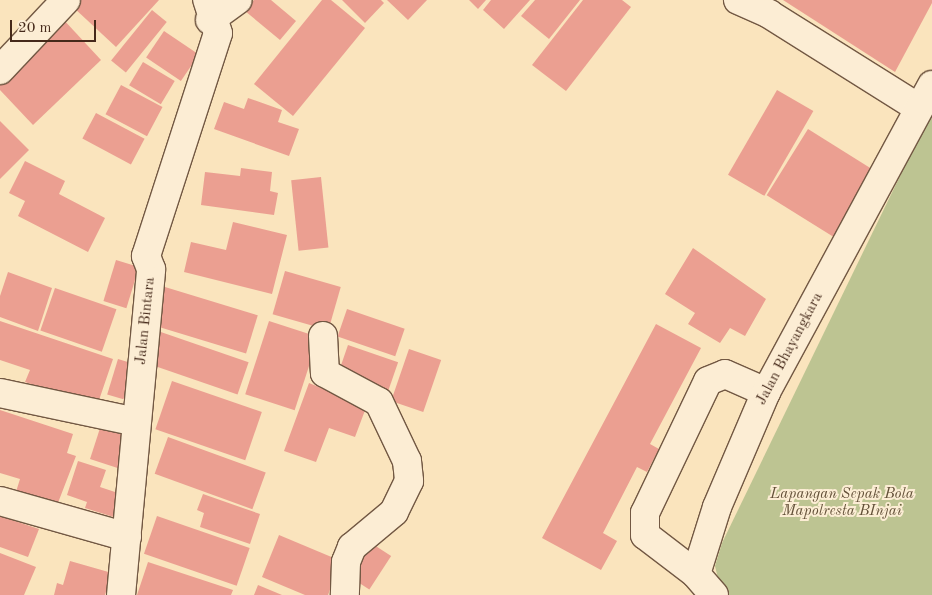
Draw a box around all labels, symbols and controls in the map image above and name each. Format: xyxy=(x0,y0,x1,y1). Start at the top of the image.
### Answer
scale bar xyxy=(12,10,99,42)
text: 20 m xyxy=(18,21,52,36)
street label: Jalan Bintara xyxy=(132,276,160,366)
street label: Jalan Bhayangkara xyxy=(753,290,827,408)
park label: Lapangan Sepak Bola Mapolresta BInjai xyxy=(770,485,914,520)

